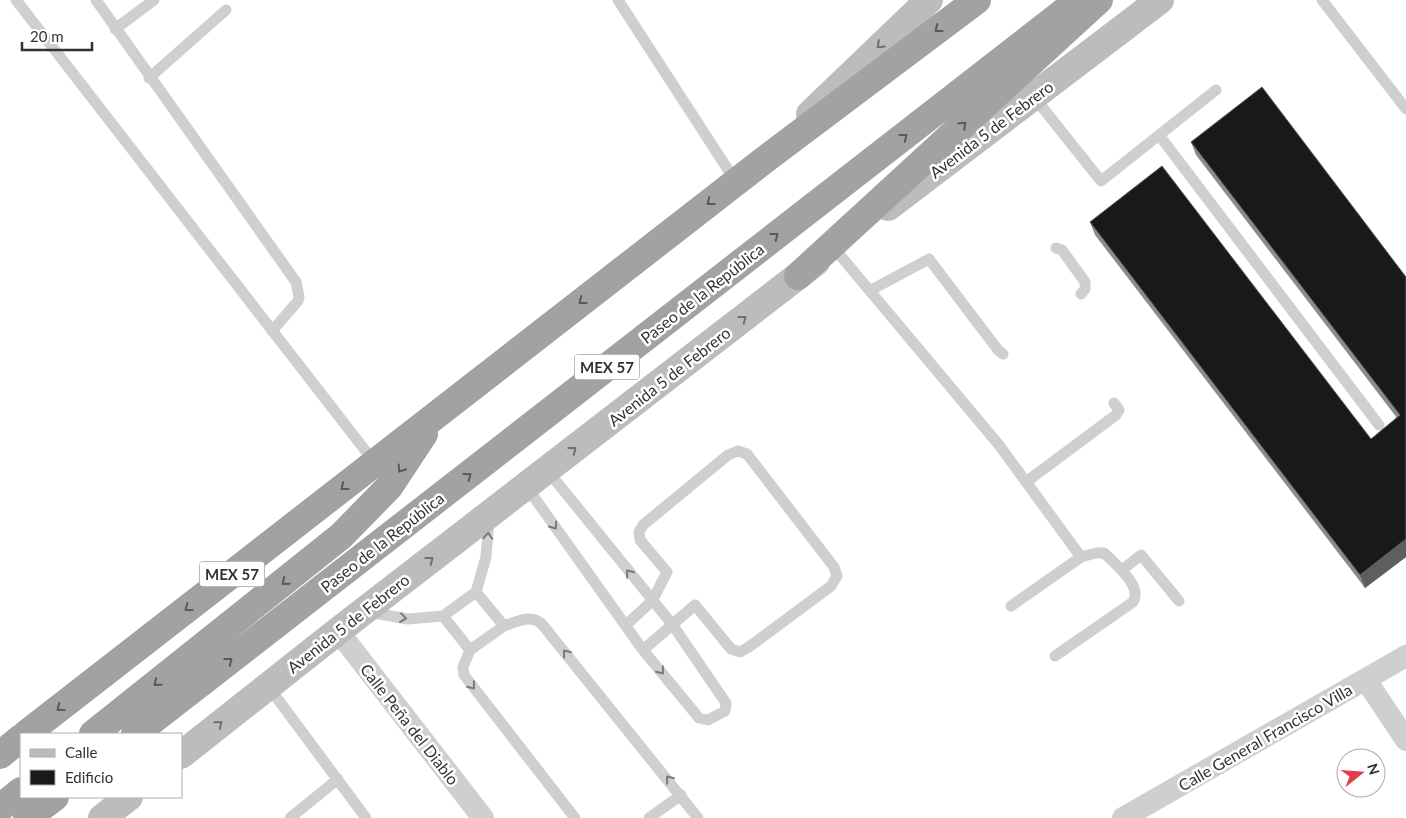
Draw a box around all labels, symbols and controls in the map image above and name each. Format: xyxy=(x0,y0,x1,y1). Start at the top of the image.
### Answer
scale bar xyxy=(22,20,92,52)
one-way arrow xyxy=(934,23,944,32)
text: 20 m xyxy=(30,27,64,45)
one-way arrow xyxy=(877,40,886,49)
street label: Avenida 5 de Febrero xyxy=(926,76,1056,182)
one-way arrow xyxy=(958,121,967,130)
one-way arrow xyxy=(898,134,907,142)
one-way arrow xyxy=(707,196,716,204)
one-way arrow xyxy=(770,233,779,242)
street label: Paseo de la República xyxy=(637,239,767,347)
one-way arrow xyxy=(579,296,588,304)
one-way arrow xyxy=(737,316,746,324)
street label: Avenida 5 de Febrero xyxy=(604,322,734,430)
road number: MEX 57 xyxy=(574,354,640,380)
one-way arrow xyxy=(567,447,577,456)
one-way arrow xyxy=(398,464,407,473)
one-way arrow xyxy=(462,472,471,481)
one-way arrow xyxy=(341,482,350,490)
street label: Paseo de la República xyxy=(317,488,447,596)
one-way arrow xyxy=(548,520,557,530)
one-way arrow xyxy=(482,532,493,540)
one-way arrow xyxy=(424,557,433,565)
road number: MEX 57 xyxy=(200,562,264,586)
street label: Avenida 5 de Febrero xyxy=(283,569,413,677)
one-way arrow xyxy=(626,569,635,578)
one-way arrow xyxy=(281,576,290,585)
one-way arrow xyxy=(185,603,194,611)
one-way arrow xyxy=(399,612,407,623)
one-way arrow xyxy=(562,650,571,659)
one-way arrow xyxy=(223,659,232,667)
street label: Calle Peña del Diablo xyxy=(357,660,463,788)
one-way arrow xyxy=(655,665,663,674)
one-way arrow xyxy=(154,677,163,686)
street label: Calle General Francisco Villa xyxy=(1175,679,1355,795)
one-way arrow xyxy=(466,680,475,689)
one-way arrow xyxy=(56,703,65,712)
one-way arrow xyxy=(213,722,222,730)
legend xyxy=(20,733,182,798)
text: Calle xyxy=(65,743,98,761)
north arrow xyxy=(1336,748,1386,798)
text: N xyxy=(1364,761,1384,777)
text: Edificio xyxy=(65,768,113,786)
one-way arrow xyxy=(666,776,674,785)

